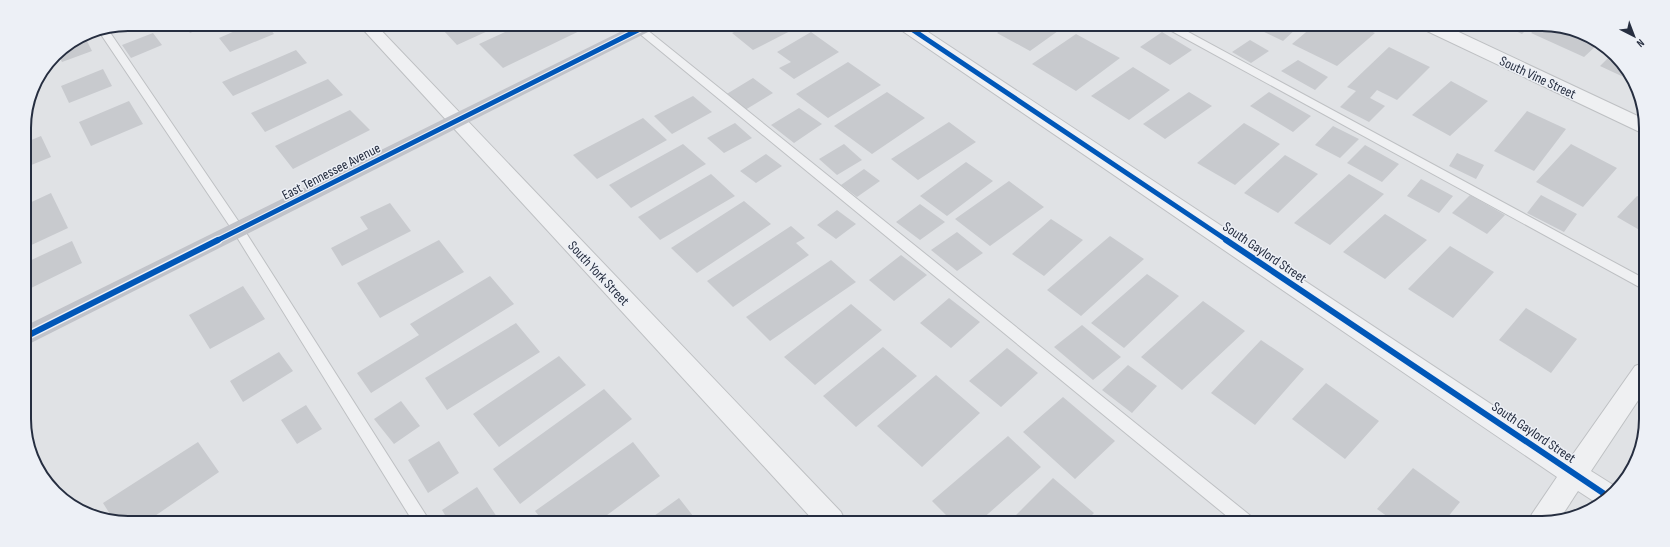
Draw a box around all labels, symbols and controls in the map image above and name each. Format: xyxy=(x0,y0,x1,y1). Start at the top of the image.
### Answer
north arrow xyxy=(1614,16,1654,56)
text: N xyxy=(1634,36,1647,50)
street label: South Vine Street xyxy=(1497,52,1579,103)
street label: East Tennessee Avenue xyxy=(279,139,383,204)
street label: South Gaylord Street xyxy=(1220,218,1310,287)
street label: South York Street xyxy=(564,237,633,309)
street label: South Gaylord Street xyxy=(1489,398,1579,467)

